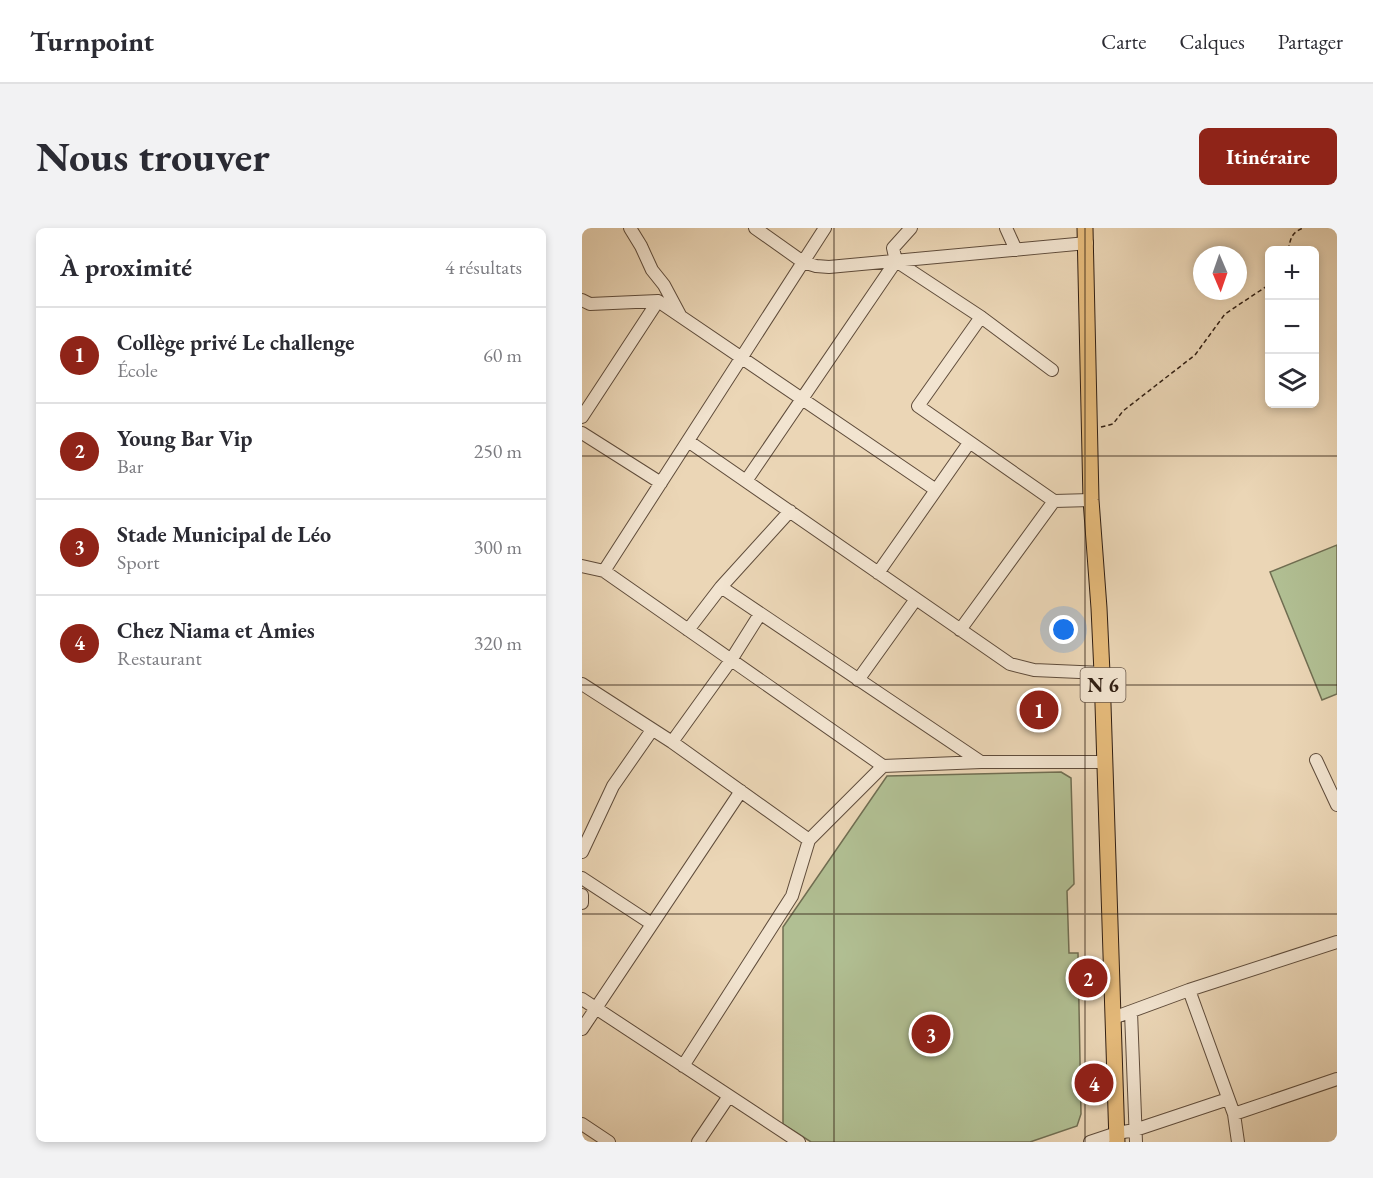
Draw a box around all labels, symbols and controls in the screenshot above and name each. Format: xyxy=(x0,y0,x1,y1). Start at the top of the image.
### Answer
text: Turnpoint xyxy=(30,23,154,59)
text: Carte xyxy=(1101,28,1146,55)
text: Calques xyxy=(1179,28,1245,55)
text: Partager xyxy=(1278,28,1343,55)
button: Itinéraire xyxy=(1199,128,1337,185)
text: Nous trouver xyxy=(36,129,270,184)
north arrow xyxy=(1193,246,1247,300)
map controls xyxy=(1265,246,1319,408)
button: + xyxy=(1265,246,1319,300)
text: À proximité xyxy=(60,250,192,284)
text: 4 résultats xyxy=(445,254,522,280)
button: − xyxy=(1265,300,1319,354)
text: Collège privé Le challenge xyxy=(117,328,355,357)
text: 1 xyxy=(74,342,85,368)
text: 60 m xyxy=(483,342,522,368)
button: layers xyxy=(1265,354,1319,408)
text: École xyxy=(117,357,158,383)
text: Young Bar Vip xyxy=(117,424,252,453)
text: 2 xyxy=(74,438,85,464)
text: 250 m xyxy=(474,438,522,464)
text: Bar xyxy=(117,453,143,479)
text: Stade Municipal de Léo xyxy=(117,520,331,549)
text: 3 xyxy=(74,534,85,560)
text: 300 m xyxy=(474,534,522,560)
text: Sport xyxy=(117,549,160,575)
your location xyxy=(1049,615,1078,644)
text: Chez Niama et Amies xyxy=(117,616,315,645)
text: 4 xyxy=(74,630,85,656)
text: 320 m xyxy=(474,630,522,656)
text: Restaurant xyxy=(117,645,202,671)
road number: N 6 xyxy=(1080,668,1126,702)
pin: 1 xyxy=(1020,688,1058,732)
pin: 2 xyxy=(1068,956,1108,1000)
pin: 3 xyxy=(912,1012,950,1056)
pin: 4 xyxy=(1074,1060,1114,1106)

